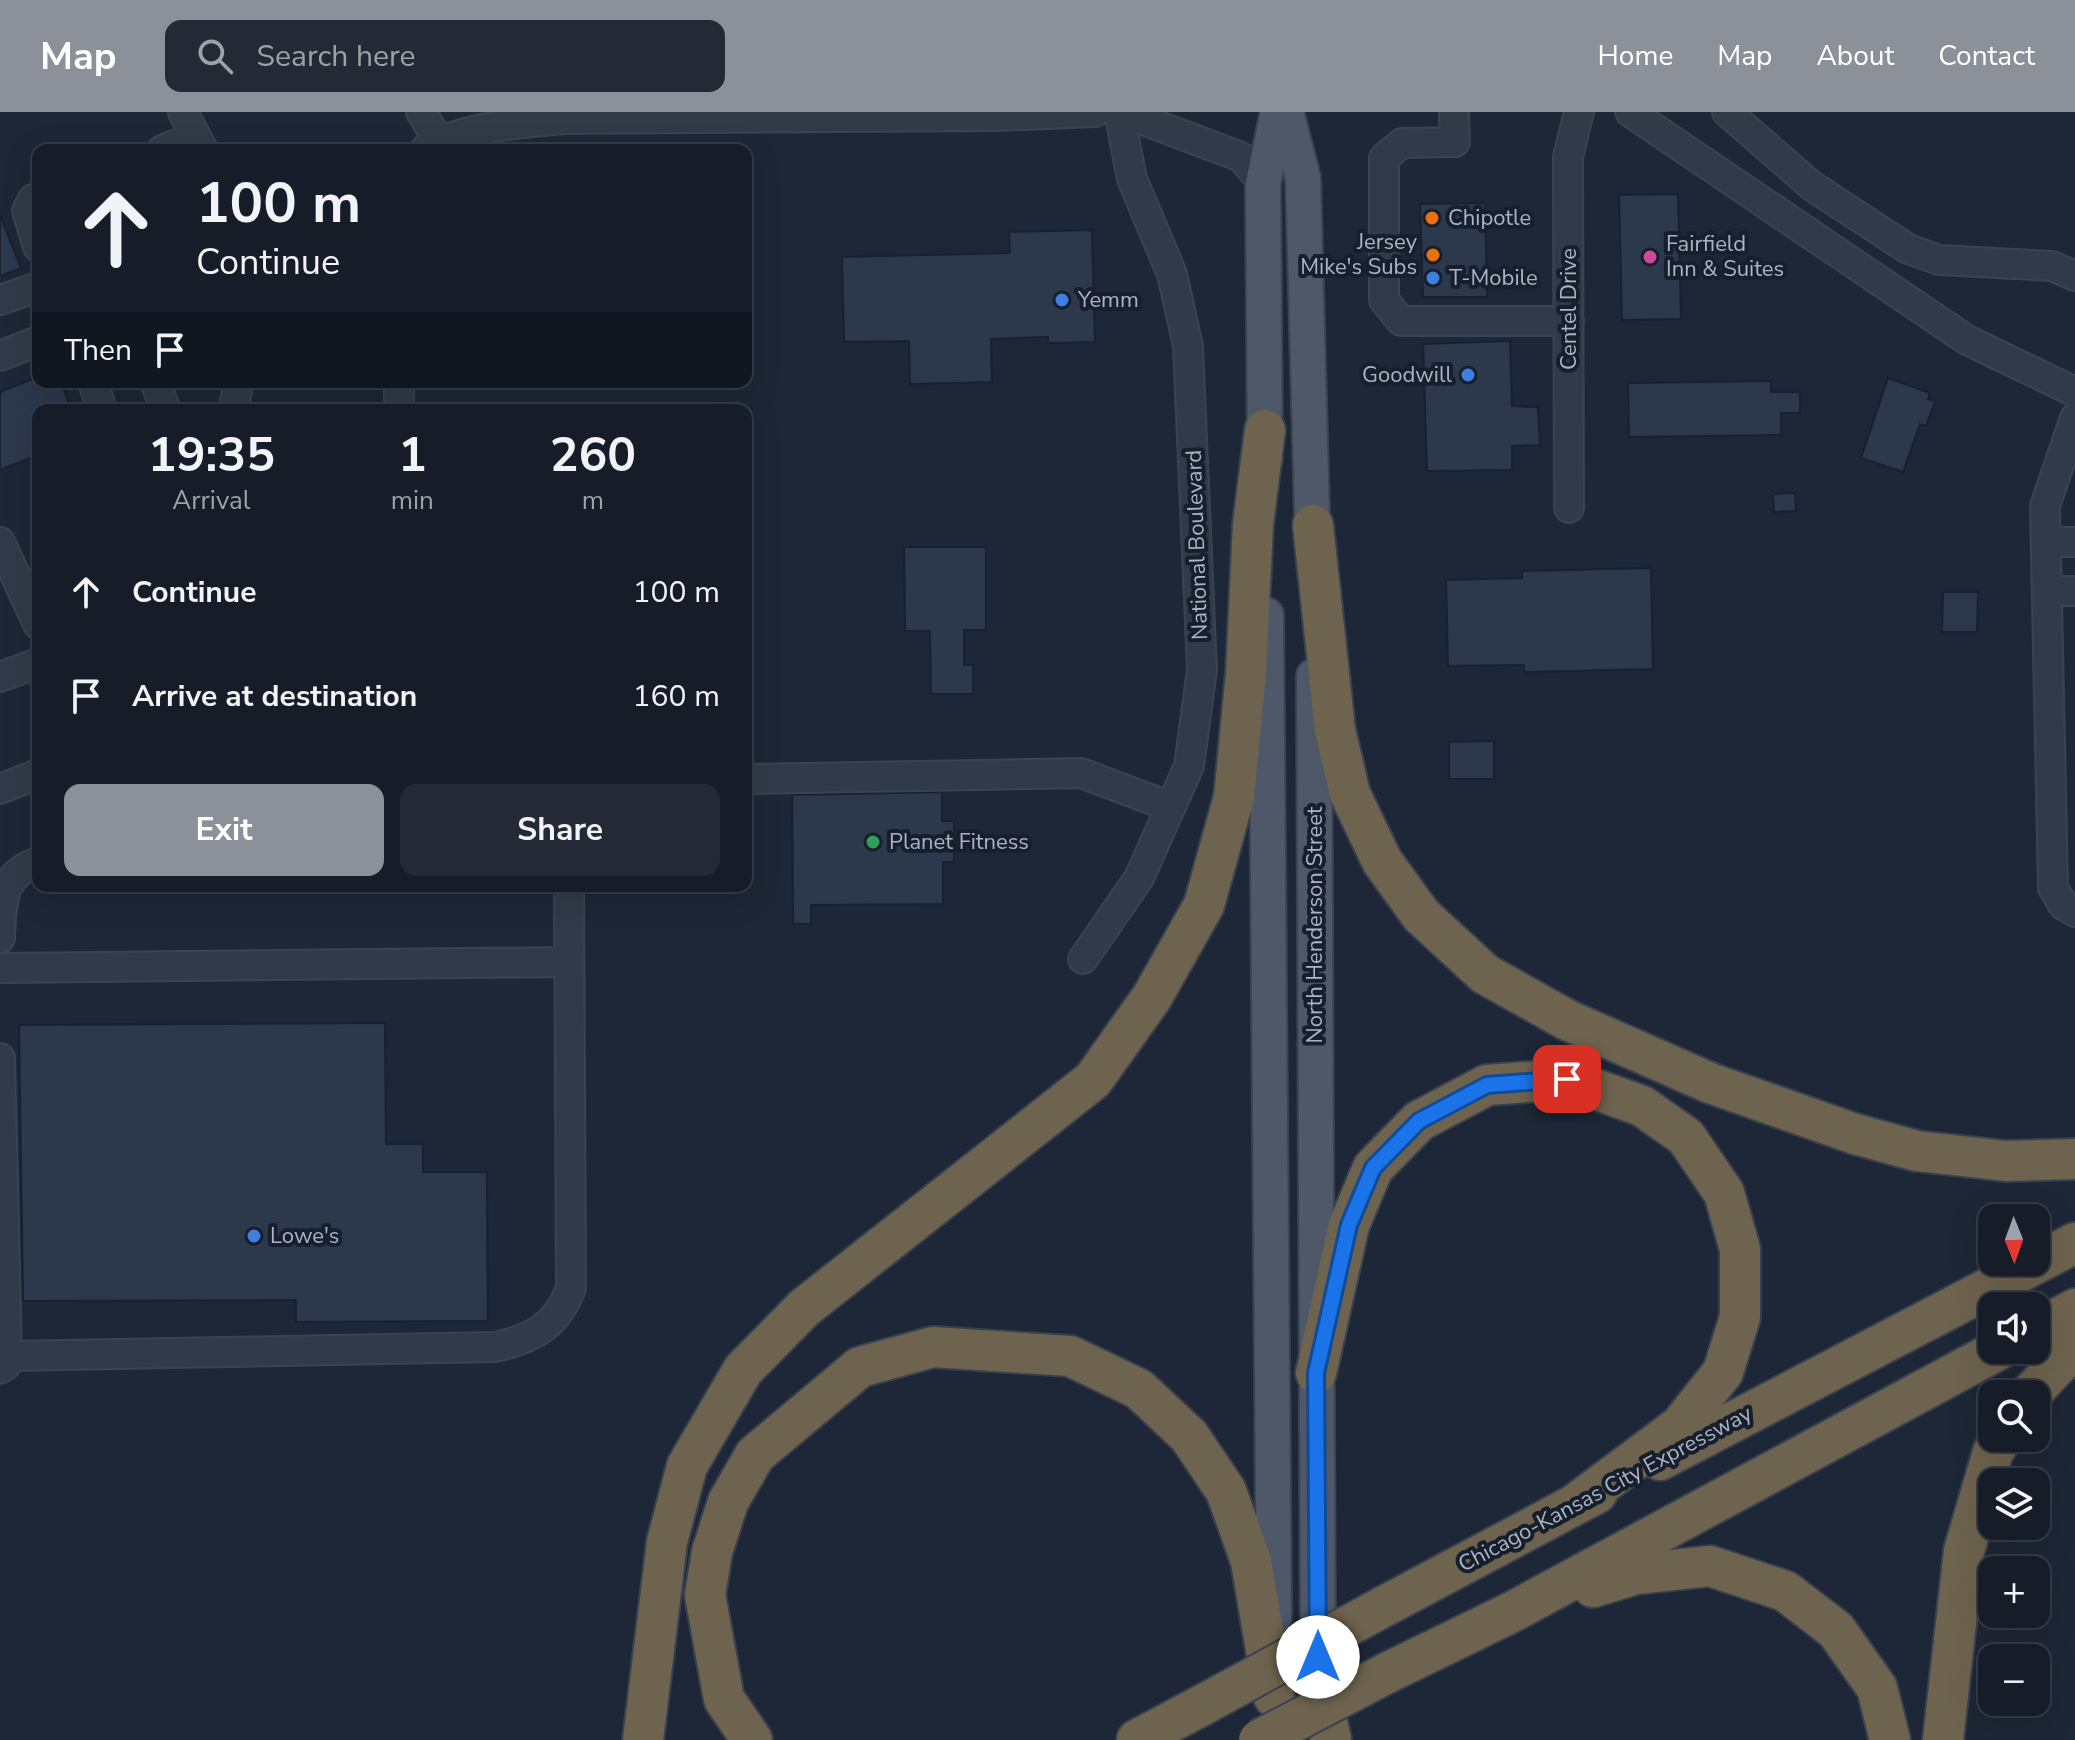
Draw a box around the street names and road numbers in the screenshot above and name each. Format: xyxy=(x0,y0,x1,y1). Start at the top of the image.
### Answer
street label: Centel Drive xyxy=(1554,248,1584,370)
street label: National Boulevard xyxy=(1179,450,1215,640)
street label: North Henderson Street xyxy=(1300,806,1330,1044)
street label: Chicago-Kansas City Expressway xyxy=(1453,1398,1758,1579)

